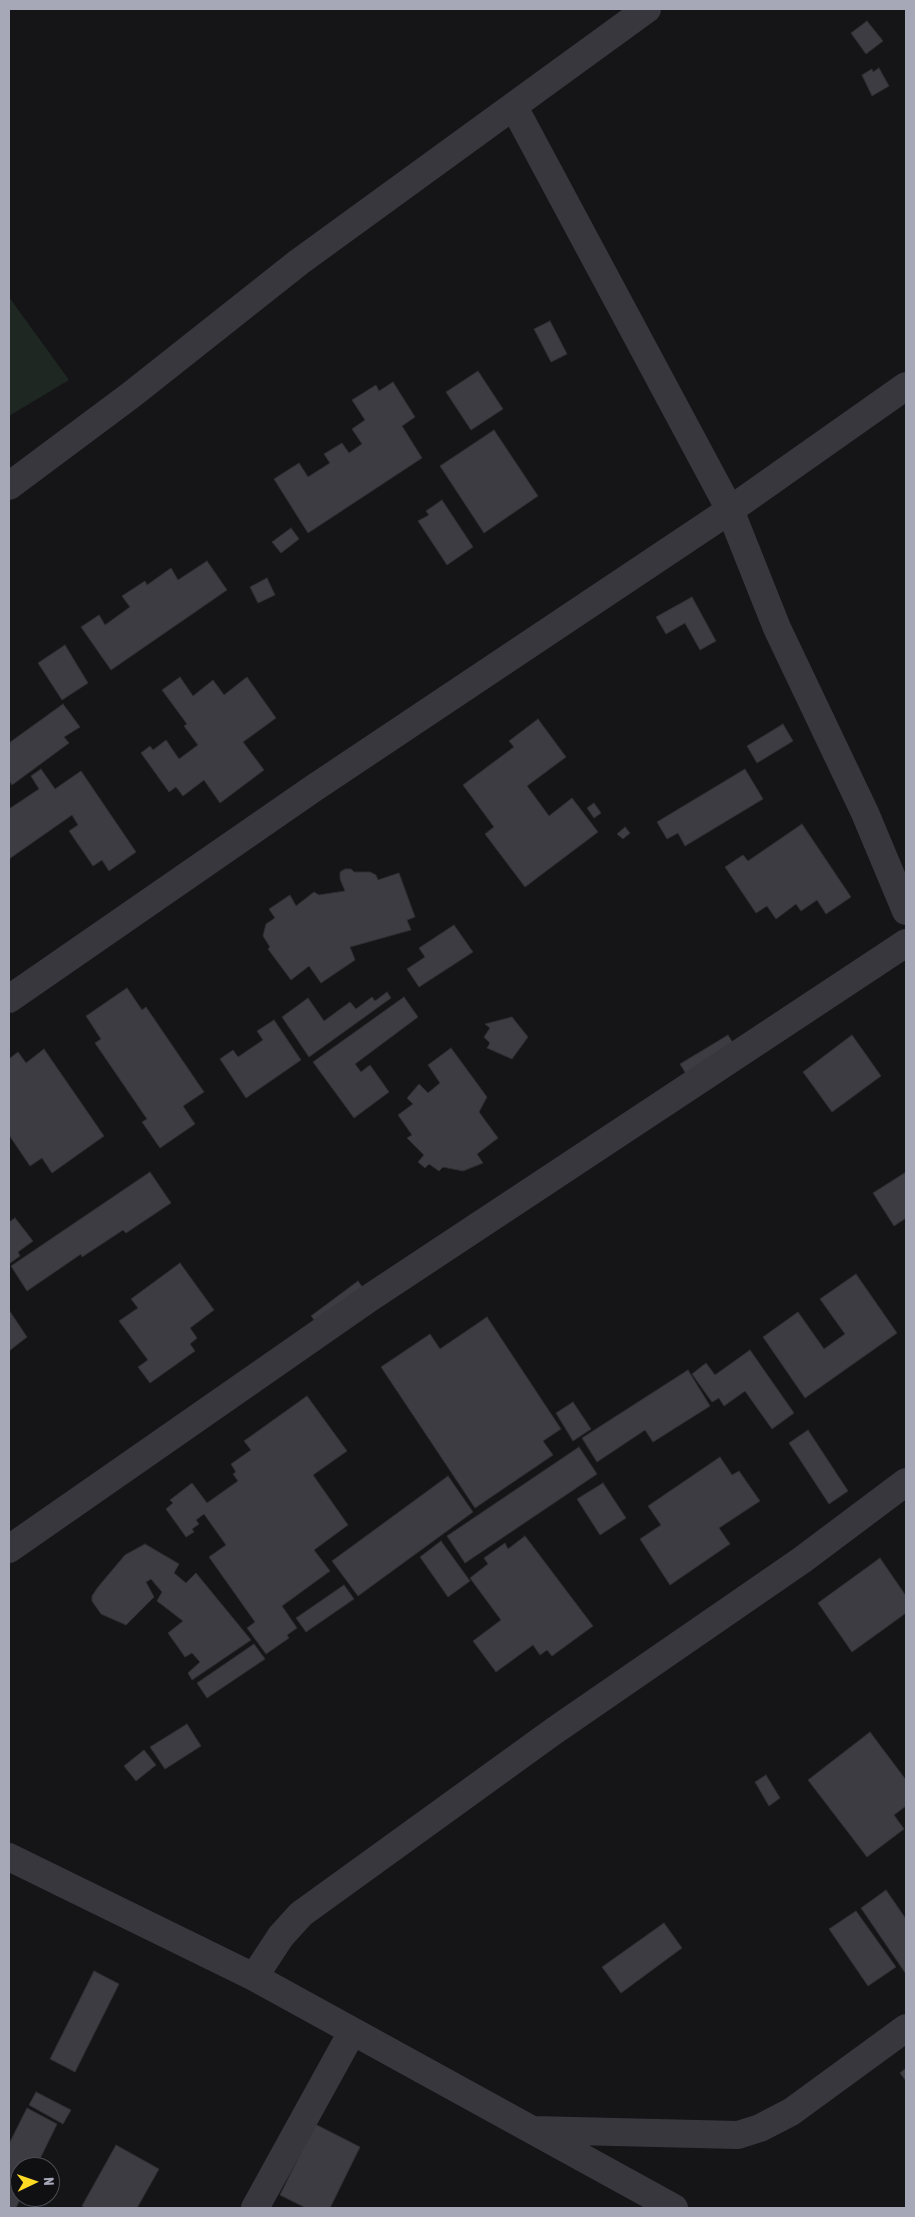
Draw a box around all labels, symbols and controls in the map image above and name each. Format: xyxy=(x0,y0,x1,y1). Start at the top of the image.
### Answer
north arrow xyxy=(10,2157,60,2207)
text: N xyxy=(41,2177,57,2186)

